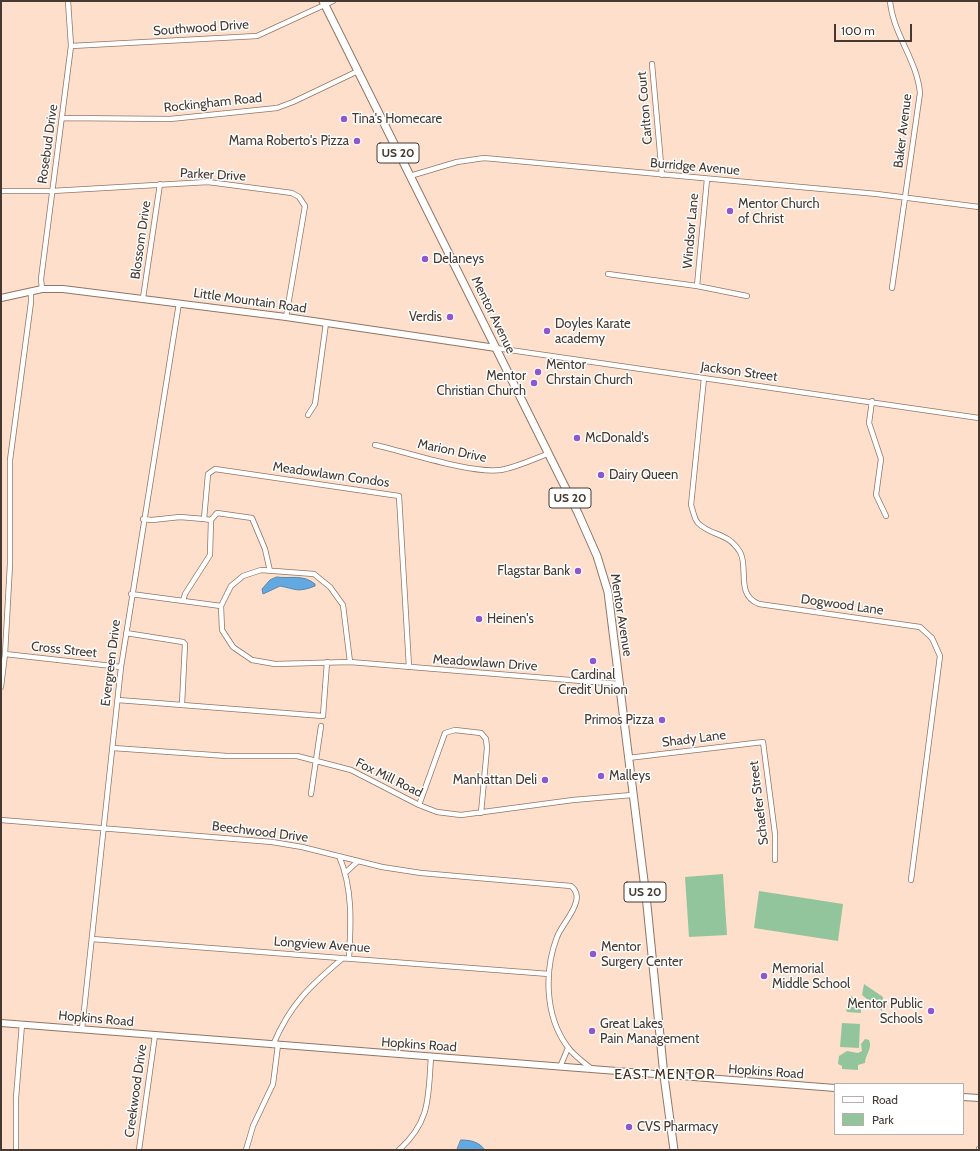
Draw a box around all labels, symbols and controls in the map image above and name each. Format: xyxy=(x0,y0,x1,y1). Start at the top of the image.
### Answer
scale bar xyxy=(836,16,914,42)
street label: Southwood Drive xyxy=(153,17,249,39)
text: 100 m xyxy=(841,23,875,38)
street label: Carlton Court xyxy=(634,71,656,145)
street label: Rockingham Road xyxy=(163,90,263,116)
street label: Baker Avenue xyxy=(891,93,915,169)
street label: Rosebud Drive xyxy=(35,103,61,185)
place label: Tina's Homecare xyxy=(352,111,442,127)
marker: Tina's Homecare xyxy=(339,114,349,124)
place label: Mama Roberto's Pizza xyxy=(229,133,349,149)
marker: Mama Roberto's Pizza xyxy=(352,136,362,146)
road number: US 20 xyxy=(377,143,419,163)
street label: Burridge Avenue xyxy=(650,155,740,179)
street label: Parker Drive xyxy=(180,165,246,185)
street label: Windsor Lane xyxy=(680,193,702,269)
place label: Mentor Church of Christ xyxy=(738,196,819,227)
street label: Blossom Drive xyxy=(128,200,154,280)
marker: Mentor Church of Christ xyxy=(725,206,735,216)
place label: Delaneys xyxy=(433,251,484,267)
marker: Delaneys xyxy=(420,254,430,264)
street label: Mentor Avenue xyxy=(468,274,518,356)
street label: Little Mountain Road xyxy=(193,285,307,317)
place label: Verdis xyxy=(409,309,442,325)
marker: Verdis xyxy=(445,312,455,322)
place label: Doyles Karate academy xyxy=(555,316,631,347)
marker: Doyles Karate academy xyxy=(542,326,552,336)
place label: Mentor Chrstain Church xyxy=(546,357,633,388)
street label: Jackson Street xyxy=(700,359,778,385)
marker: Mentor Chrstain Church xyxy=(533,367,543,377)
place label: Mentor Christian Church xyxy=(436,368,526,399)
marker: Mentor Christian Church xyxy=(529,378,539,388)
place label: McDonald's xyxy=(585,430,649,446)
marker: McDonald's xyxy=(572,433,582,443)
street label: Marion Drive xyxy=(416,436,488,466)
street label: Meadowlawn Condos xyxy=(272,459,390,491)
place label: Dairy Queen xyxy=(609,467,678,483)
marker: Dairy Queen xyxy=(596,470,606,480)
road number: US 20 xyxy=(549,488,591,508)
place label: Flagstar Bank xyxy=(497,563,570,579)
marker: Flagstar Bank xyxy=(573,566,583,576)
street label: Mentor Avenue xyxy=(607,572,635,658)
street label: Dogwood Lane xyxy=(800,591,884,619)
place label: Heinen's xyxy=(487,611,534,627)
marker: Heinen's xyxy=(474,614,484,624)
street label: Evergreen Drive xyxy=(98,619,124,707)
street label: Cross Street xyxy=(30,639,98,661)
street label: Meadowlawn Drive xyxy=(432,652,538,674)
marker: Cardinal Credit Union xyxy=(588,656,598,666)
place label: Cardinal Credit Union xyxy=(558,667,628,698)
place label: Primos Pizza xyxy=(584,712,654,728)
marker: Primos Pizza xyxy=(657,715,667,725)
street label: Shady Lane xyxy=(661,727,727,751)
street label: Fox Mill Road xyxy=(353,755,425,801)
street label: Schaefer Street xyxy=(746,760,772,846)
place label: Malleys xyxy=(609,768,650,784)
marker: Malleys xyxy=(596,771,606,781)
place label: Manhattan Deli xyxy=(453,772,537,788)
marker: Manhattan Deli xyxy=(540,775,550,785)
street label: Beechwood Drive xyxy=(211,818,309,846)
road number: US 20 xyxy=(624,882,666,902)
street label: Longview Avenue xyxy=(273,934,371,956)
place label: Mentor Surgery Center xyxy=(601,939,683,970)
marker: Mentor Surgery Center xyxy=(588,949,598,959)
place label: Memorial Middle School xyxy=(772,961,850,992)
marker: Memorial Middle School xyxy=(759,971,769,981)
place label: Mentor Public Schools xyxy=(847,996,923,1027)
marker: Mentor Public Schools xyxy=(926,1006,936,1016)
street label: Hopkins Road xyxy=(58,1008,134,1030)
place label: Great Lakes Pain Management xyxy=(600,1016,699,1047)
marker: Great Lakes Pain Management xyxy=(587,1026,597,1036)
street label: Hopkins Road xyxy=(381,1035,457,1055)
street label: Creekwood Drive xyxy=(122,1043,150,1139)
street label: Hopkins Road xyxy=(728,1062,804,1082)
district label: EAST MENTOR xyxy=(614,1067,716,1083)
legend xyxy=(834,1083,964,1135)
text: Road xyxy=(872,1092,898,1107)
text: Park xyxy=(872,1112,894,1127)
place label: CVS Pharmacy xyxy=(637,1119,718,1135)
marker: CVS Pharmacy xyxy=(624,1122,634,1132)

